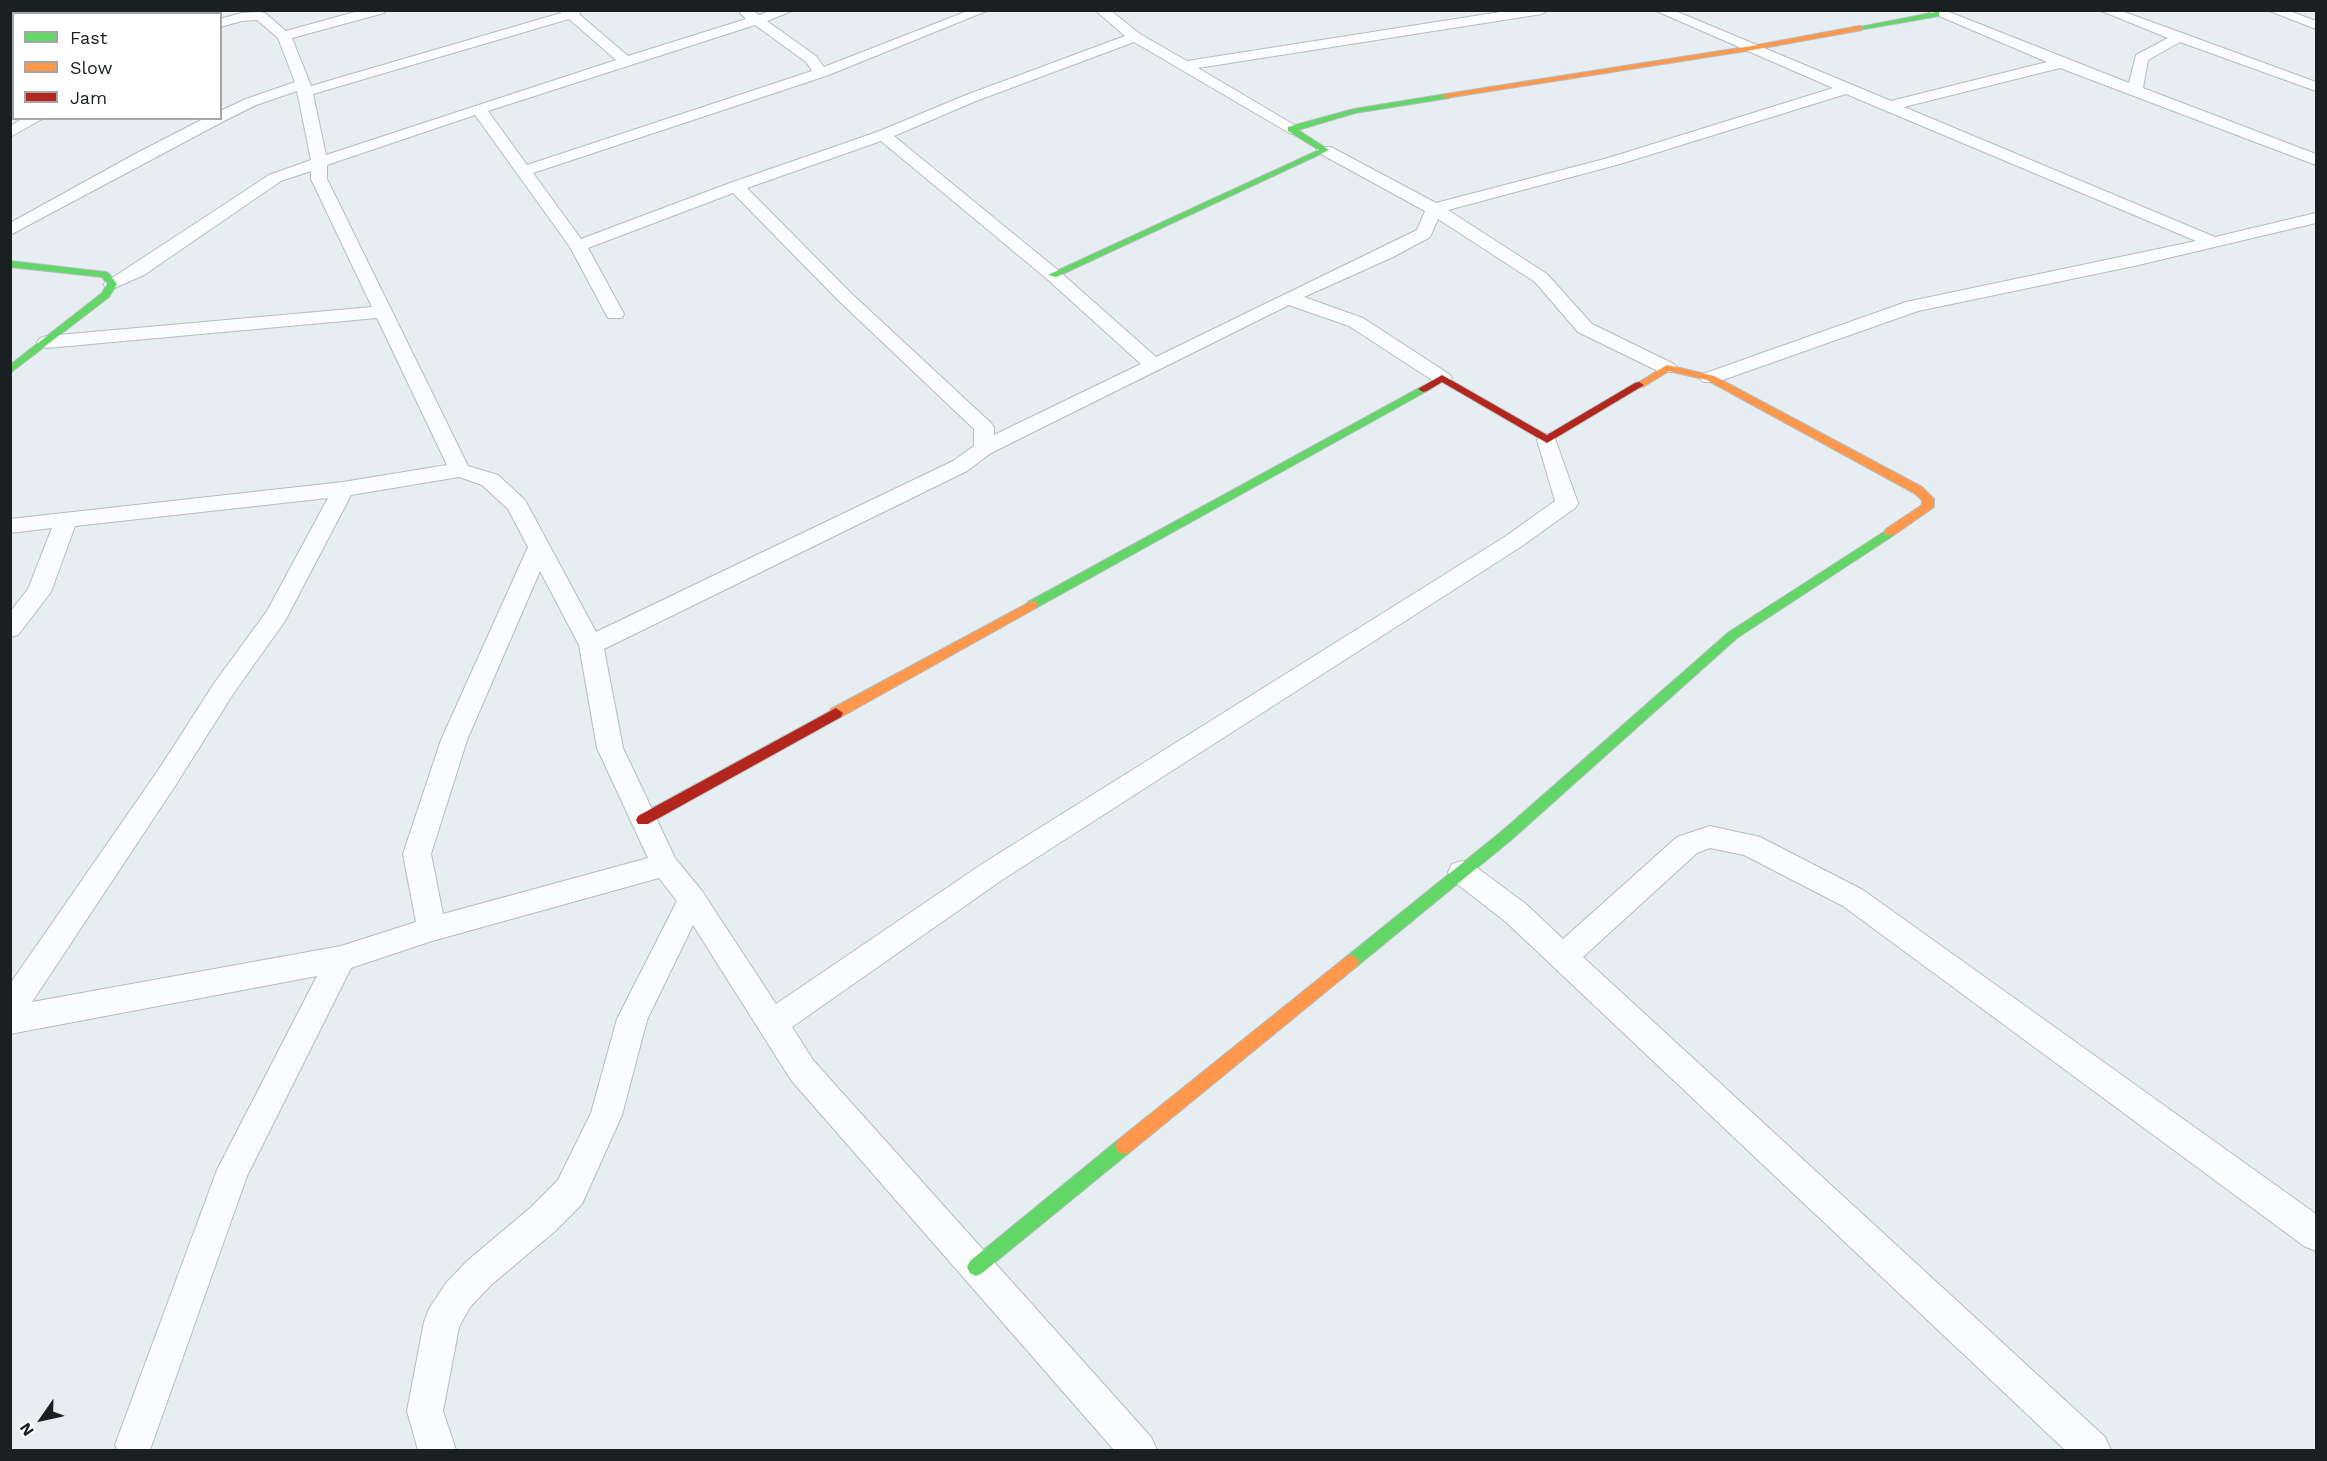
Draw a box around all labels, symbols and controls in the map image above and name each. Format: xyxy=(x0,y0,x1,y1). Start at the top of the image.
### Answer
legend xyxy=(12,12,222,120)
text: Fast xyxy=(70,27,107,48)
text: Slow xyxy=(70,57,113,78)
text: Jam xyxy=(70,87,107,108)
north arrow xyxy=(12,1389,72,1449)
text: N xyxy=(15,1419,38,1440)

